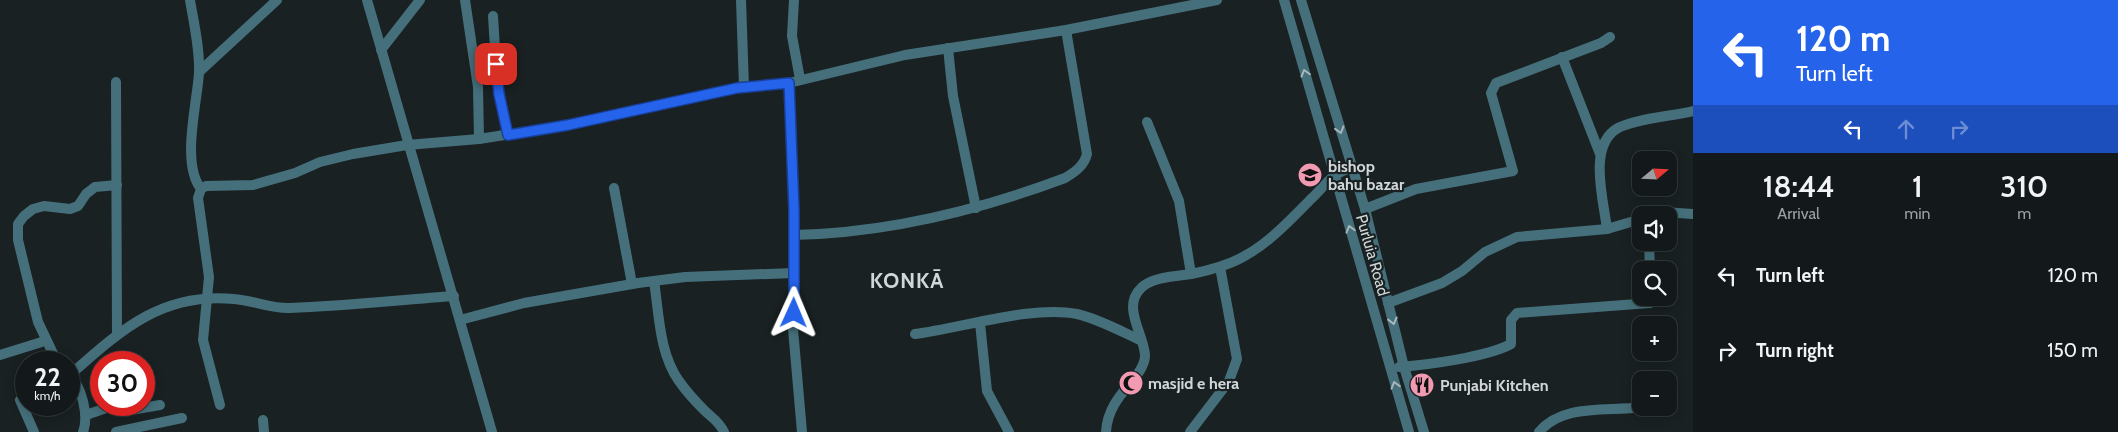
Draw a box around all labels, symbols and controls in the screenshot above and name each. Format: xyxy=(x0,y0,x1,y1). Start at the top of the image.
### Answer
text: 120 m xyxy=(1796,17,1890,60)
icon: left xyxy=(1713,20,1778,85)
pin xyxy=(475,43,517,85)
icon: arrive xyxy=(482,50,510,78)
text: Turn left xyxy=(1796,60,1873,87)
one-way arrow xyxy=(1301,69,1311,77)
icon: left xyxy=(1839,115,1867,143)
icon: ahead xyxy=(1892,115,1920,143)
icon: right xyxy=(1945,115,1973,143)
one-way arrow xyxy=(1335,126,1345,134)
north arrow xyxy=(1632,151,1678,196)
map controls xyxy=(1632,151,1677,416)
place label: bishop bahu bazar xyxy=(1328,157,1405,194)
school or university icon: bishop bahu bazar xyxy=(1297,162,1323,188)
text: 18:44 xyxy=(1763,168,1834,205)
text: 1 xyxy=(1912,168,1923,205)
text: 310 xyxy=(2000,168,2048,205)
text: Arrival xyxy=(1777,204,1820,223)
text: min xyxy=(1904,204,1931,223)
text: m xyxy=(2017,204,2031,223)
button: sound xyxy=(1632,206,1677,251)
street label: Purluia Road xyxy=(1352,212,1393,298)
one-way arrow xyxy=(1345,226,1355,234)
button: search xyxy=(1632,261,1677,306)
icon: left xyxy=(1713,262,1741,290)
text: Turn left xyxy=(1756,264,1824,287)
text: 120 m xyxy=(2048,264,2098,287)
district label: KONKĀ xyxy=(870,268,944,293)
position arrow xyxy=(767,286,819,338)
one-way arrow xyxy=(1387,316,1398,325)
button: + xyxy=(1632,316,1677,361)
icon: right xyxy=(1713,337,1741,365)
text: Turn right xyxy=(1756,339,1834,362)
text: 150 m xyxy=(2047,339,2098,362)
speed limit sign: 30 xyxy=(90,351,155,416)
text: 22 xyxy=(34,362,61,392)
mosque icon: masjid e hera xyxy=(1118,370,1144,396)
button: − xyxy=(1632,371,1677,416)
restaurant icon: Punjabi Kitchen xyxy=(1409,372,1435,398)
place label: masjid e hera xyxy=(1148,374,1239,393)
place label: Punjabi Kitchen xyxy=(1440,376,1549,395)
one-way arrow xyxy=(1390,382,1400,390)
text: km/h xyxy=(34,388,61,403)

